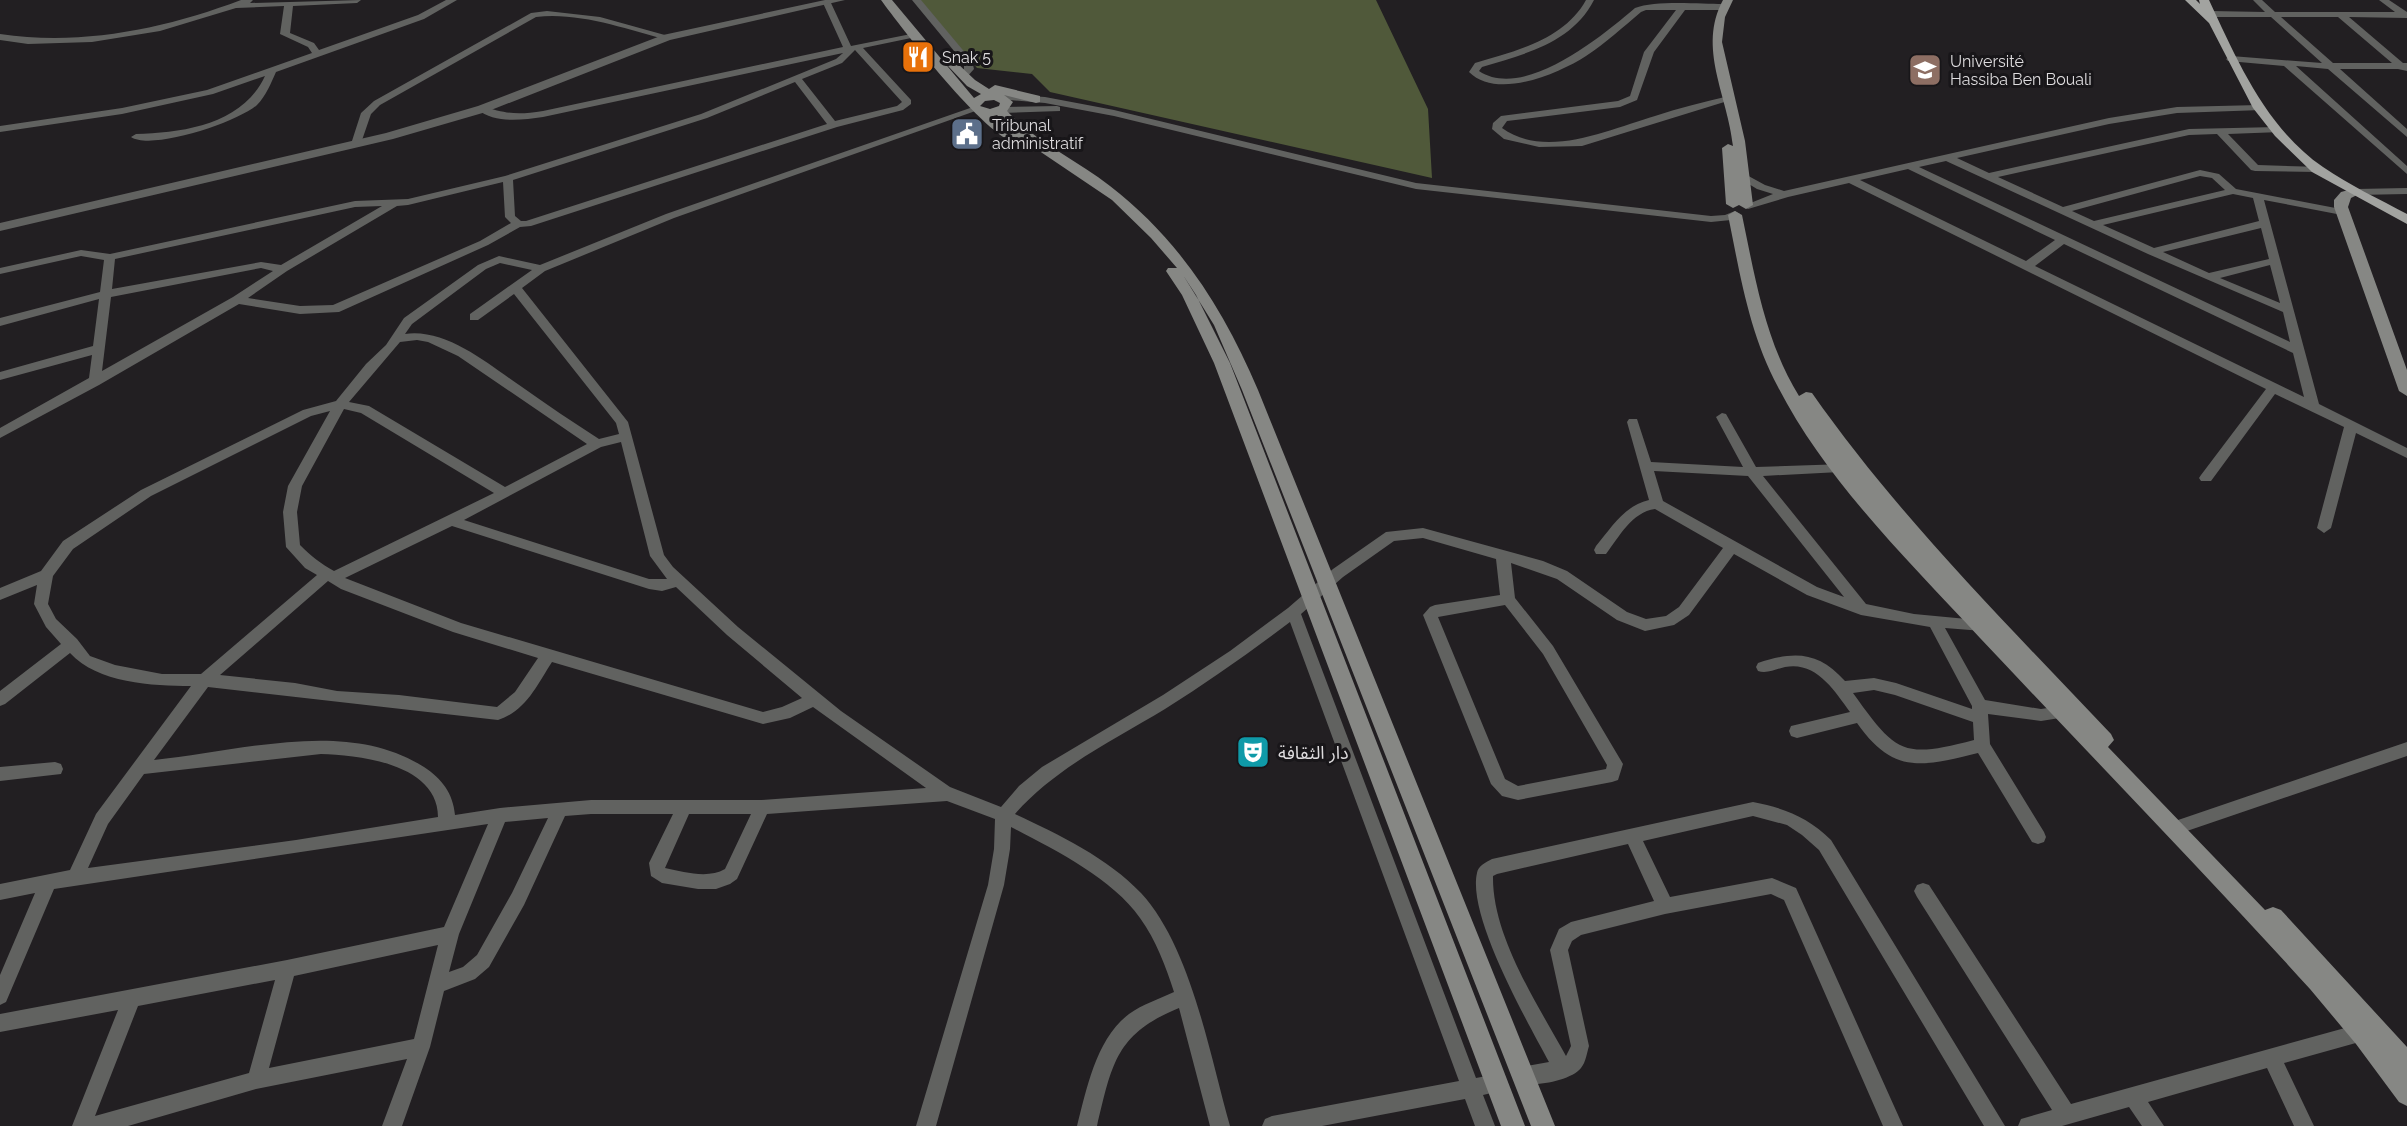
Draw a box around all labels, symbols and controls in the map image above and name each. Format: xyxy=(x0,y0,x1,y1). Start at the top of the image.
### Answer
restaurant icon: Snak 5 xyxy=(899,38,937,76)
place label: Snak 5 xyxy=(942,48,991,67)
school or university icon: Université Hassiba Ben Bouali xyxy=(1906,51,1944,89)
place label: Université Hassiba Ben Bouali xyxy=(1950,52,2092,89)
public building icon: Tribunal administratif xyxy=(948,115,986,153)
place label: Tribunal administratif xyxy=(992,116,1084,153)
theatre icon: دار الثقافة xyxy=(1234,733,1272,771)
place label: دار الثقافة xyxy=(1278,742,1349,764)

